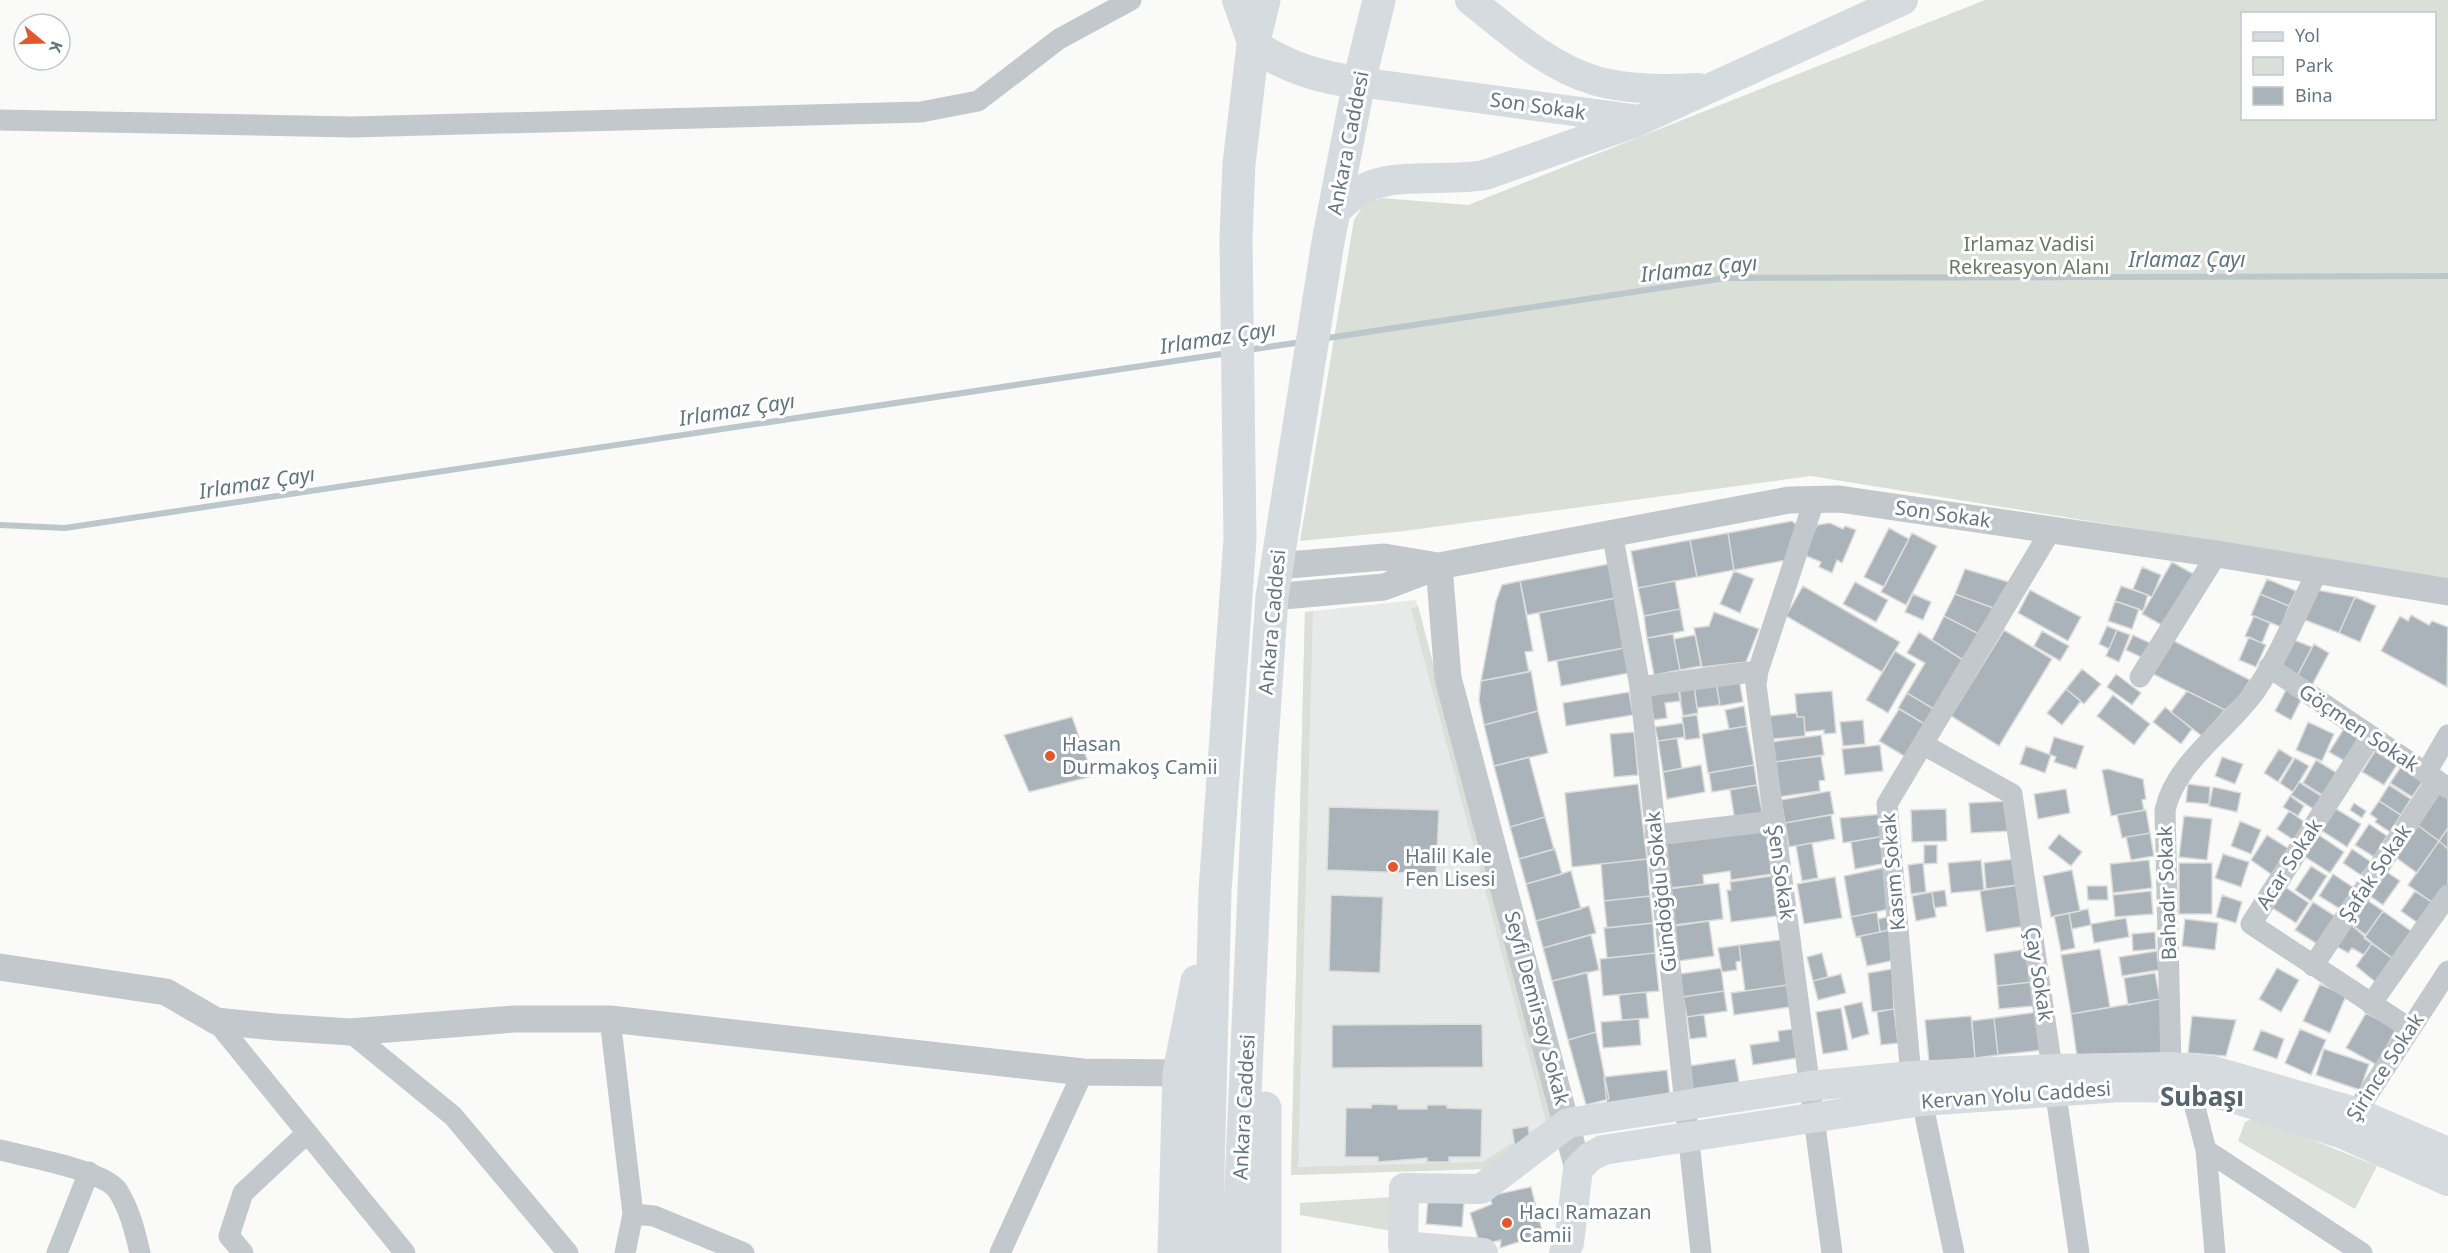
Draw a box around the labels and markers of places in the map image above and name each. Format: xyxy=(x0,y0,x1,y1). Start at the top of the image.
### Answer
place label: Hasan Durmakoş Camii xyxy=(1062,730,1218,780)
marker: Hasan Durmakoş Camii xyxy=(1043,749,1057,763)
place label: Halil Kale Fen Lisesi xyxy=(1405,842,1495,892)
marker: Halil Kale Fen Lisesi xyxy=(1386,860,1400,874)
place label: Hacı Ramazan Camii xyxy=(1519,1198,1652,1248)
marker: Hacı Ramazan Camii xyxy=(1500,1216,1514,1230)

